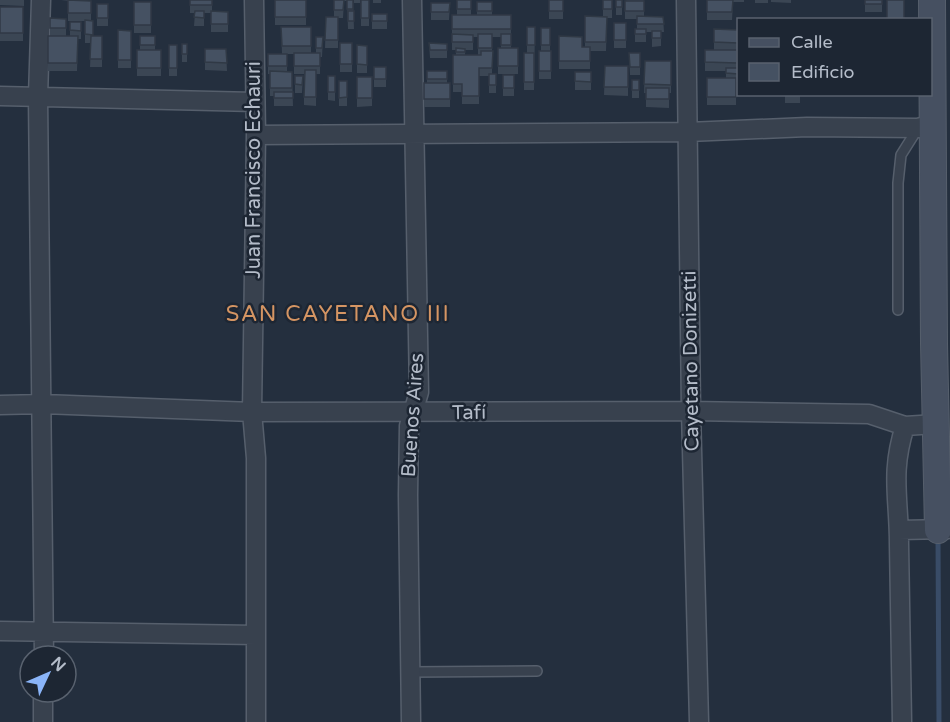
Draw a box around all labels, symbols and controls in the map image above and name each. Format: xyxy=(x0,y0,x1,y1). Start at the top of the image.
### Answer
legend xyxy=(737,18,932,96)
text: Calle xyxy=(791,31,833,53)
street label: Juan Francisco Echauri xyxy=(242,61,266,279)
text: Edificio xyxy=(791,61,855,83)
street label: Cayetano Donizetti xyxy=(677,270,705,452)
district label: SAN CAYETANO III xyxy=(226,301,450,327)
street label: Buenos Aires xyxy=(397,352,429,478)
street label: Tafí xyxy=(452,401,486,425)
north arrow xyxy=(18,644,78,704)
text: N xyxy=(46,653,70,676)

